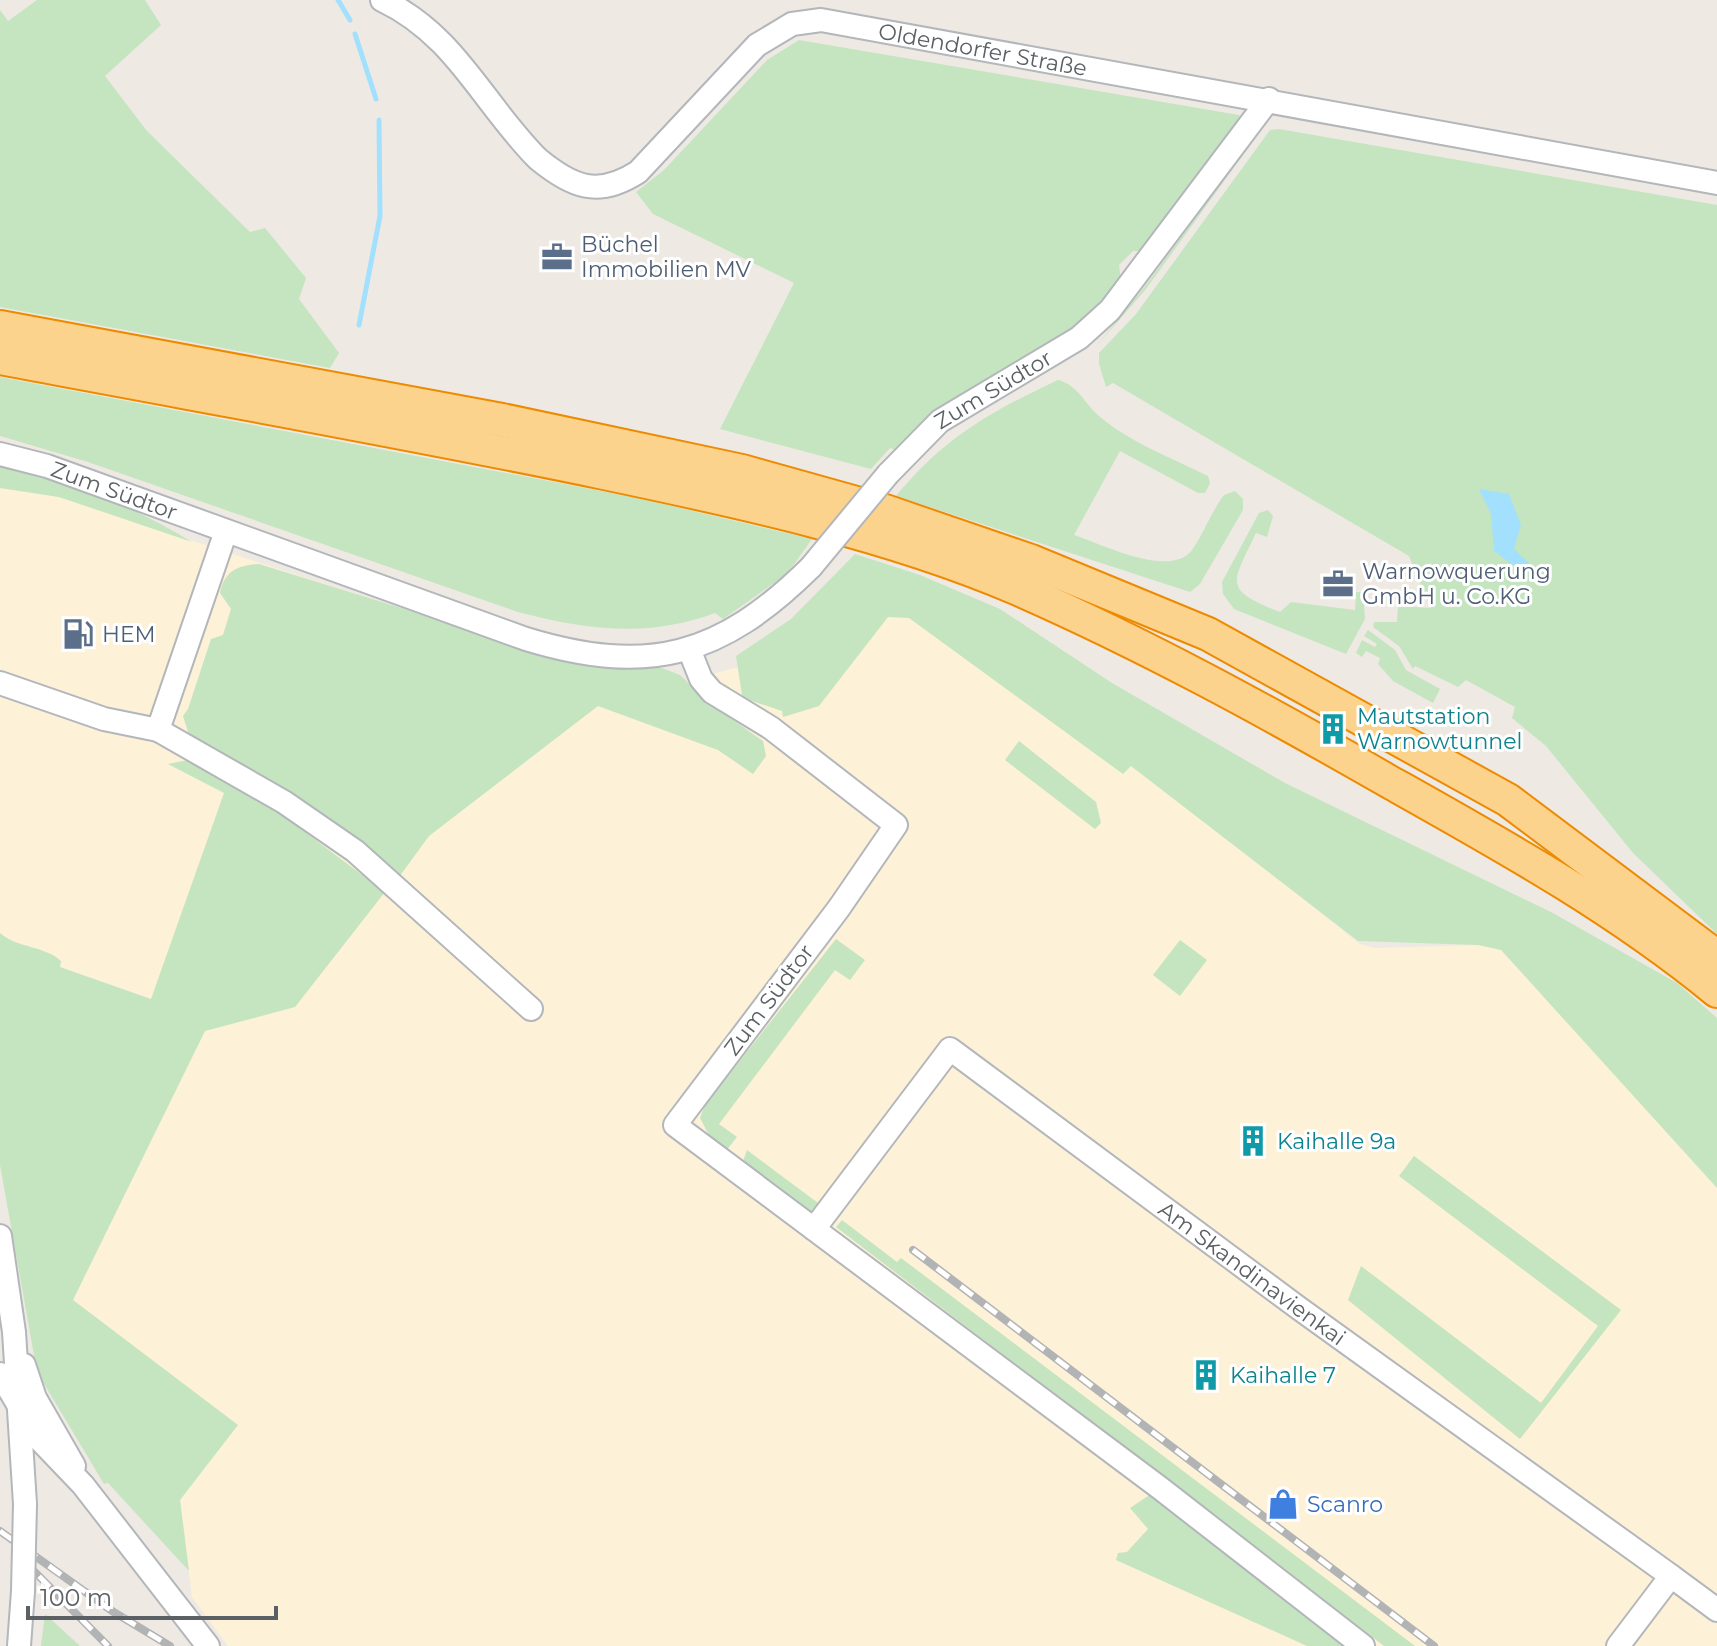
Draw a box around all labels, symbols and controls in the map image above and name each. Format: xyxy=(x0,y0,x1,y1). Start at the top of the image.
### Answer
street label: Oldendorfer Straße xyxy=(876,17,1089,82)
place label: Büchel Immobilien MV xyxy=(581,231,751,283)
office icon: Büchel Immobilien MV xyxy=(540,240,574,274)
street label: Zum Südtor xyxy=(929,344,1057,435)
street label: Zum Südtor xyxy=(47,455,181,525)
place label: Warnowquerung GmbH u. Co.KG xyxy=(1362,558,1551,610)
office icon: Warnowquerung GmbH u. Co.KG xyxy=(1321,567,1355,601)
fuel station icon: HEM xyxy=(61,617,95,651)
place label: HEM xyxy=(102,621,156,648)
place label: Mautstation Warnowtunnel xyxy=(1357,703,1522,755)
building icon: Mautstation Warnowtunnel xyxy=(1316,712,1350,746)
street label: Zum Südtor xyxy=(718,939,820,1061)
building icon: Kaihalle 9a xyxy=(1236,1124,1270,1158)
place label: Kaihalle 9a xyxy=(1277,1128,1396,1155)
street label: Am Skandinavienkai xyxy=(1154,1195,1351,1351)
building icon: Kaihalle 7 xyxy=(1189,1358,1223,1392)
place label: Kaihalle 7 xyxy=(1230,1362,1336,1389)
shop icon: Scanro xyxy=(1266,1487,1300,1521)
place label: Scanro xyxy=(1307,1491,1383,1518)
scale bar xyxy=(28,1570,276,1620)
text: 100 m xyxy=(40,1583,112,1612)

